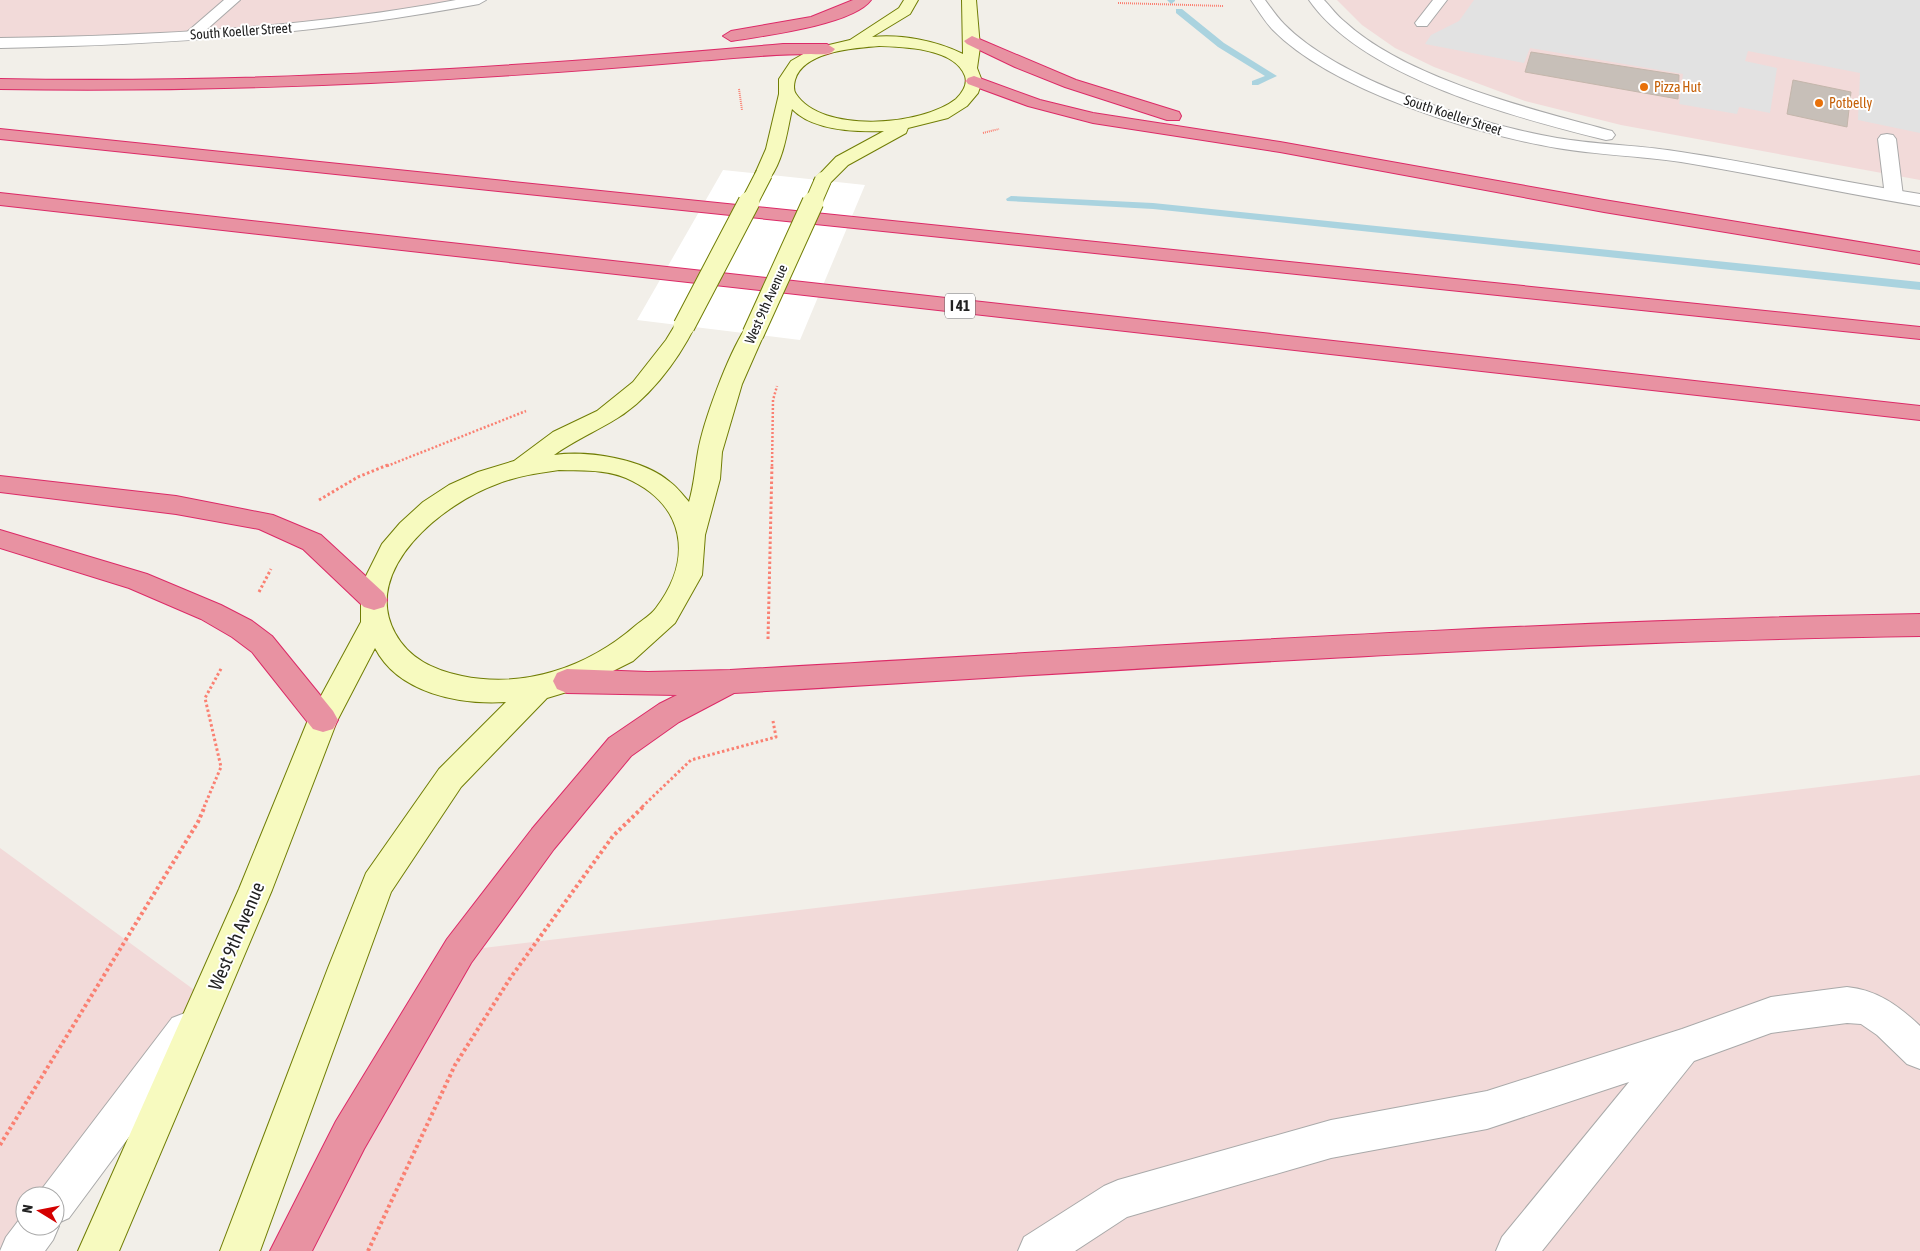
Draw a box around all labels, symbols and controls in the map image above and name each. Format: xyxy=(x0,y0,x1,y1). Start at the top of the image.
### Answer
street label: South Koeller Street xyxy=(190,19,292,43)
place label: Pizza Hut xyxy=(1654,79,1701,95)
marker: Pizza Hut xyxy=(1638,81,1650,93)
street label: South Koeller Street xyxy=(1402,92,1504,138)
place label: Potbelly xyxy=(1829,95,1873,111)
marker: Potbelly xyxy=(1813,97,1825,109)
street label: West 9th Avenue xyxy=(741,262,791,346)
road number: I 41 xyxy=(945,294,975,318)
street label: West 9th Avenue xyxy=(203,879,269,993)
north arrow xyxy=(15,1186,65,1236)
text: N xyxy=(19,1203,36,1214)

